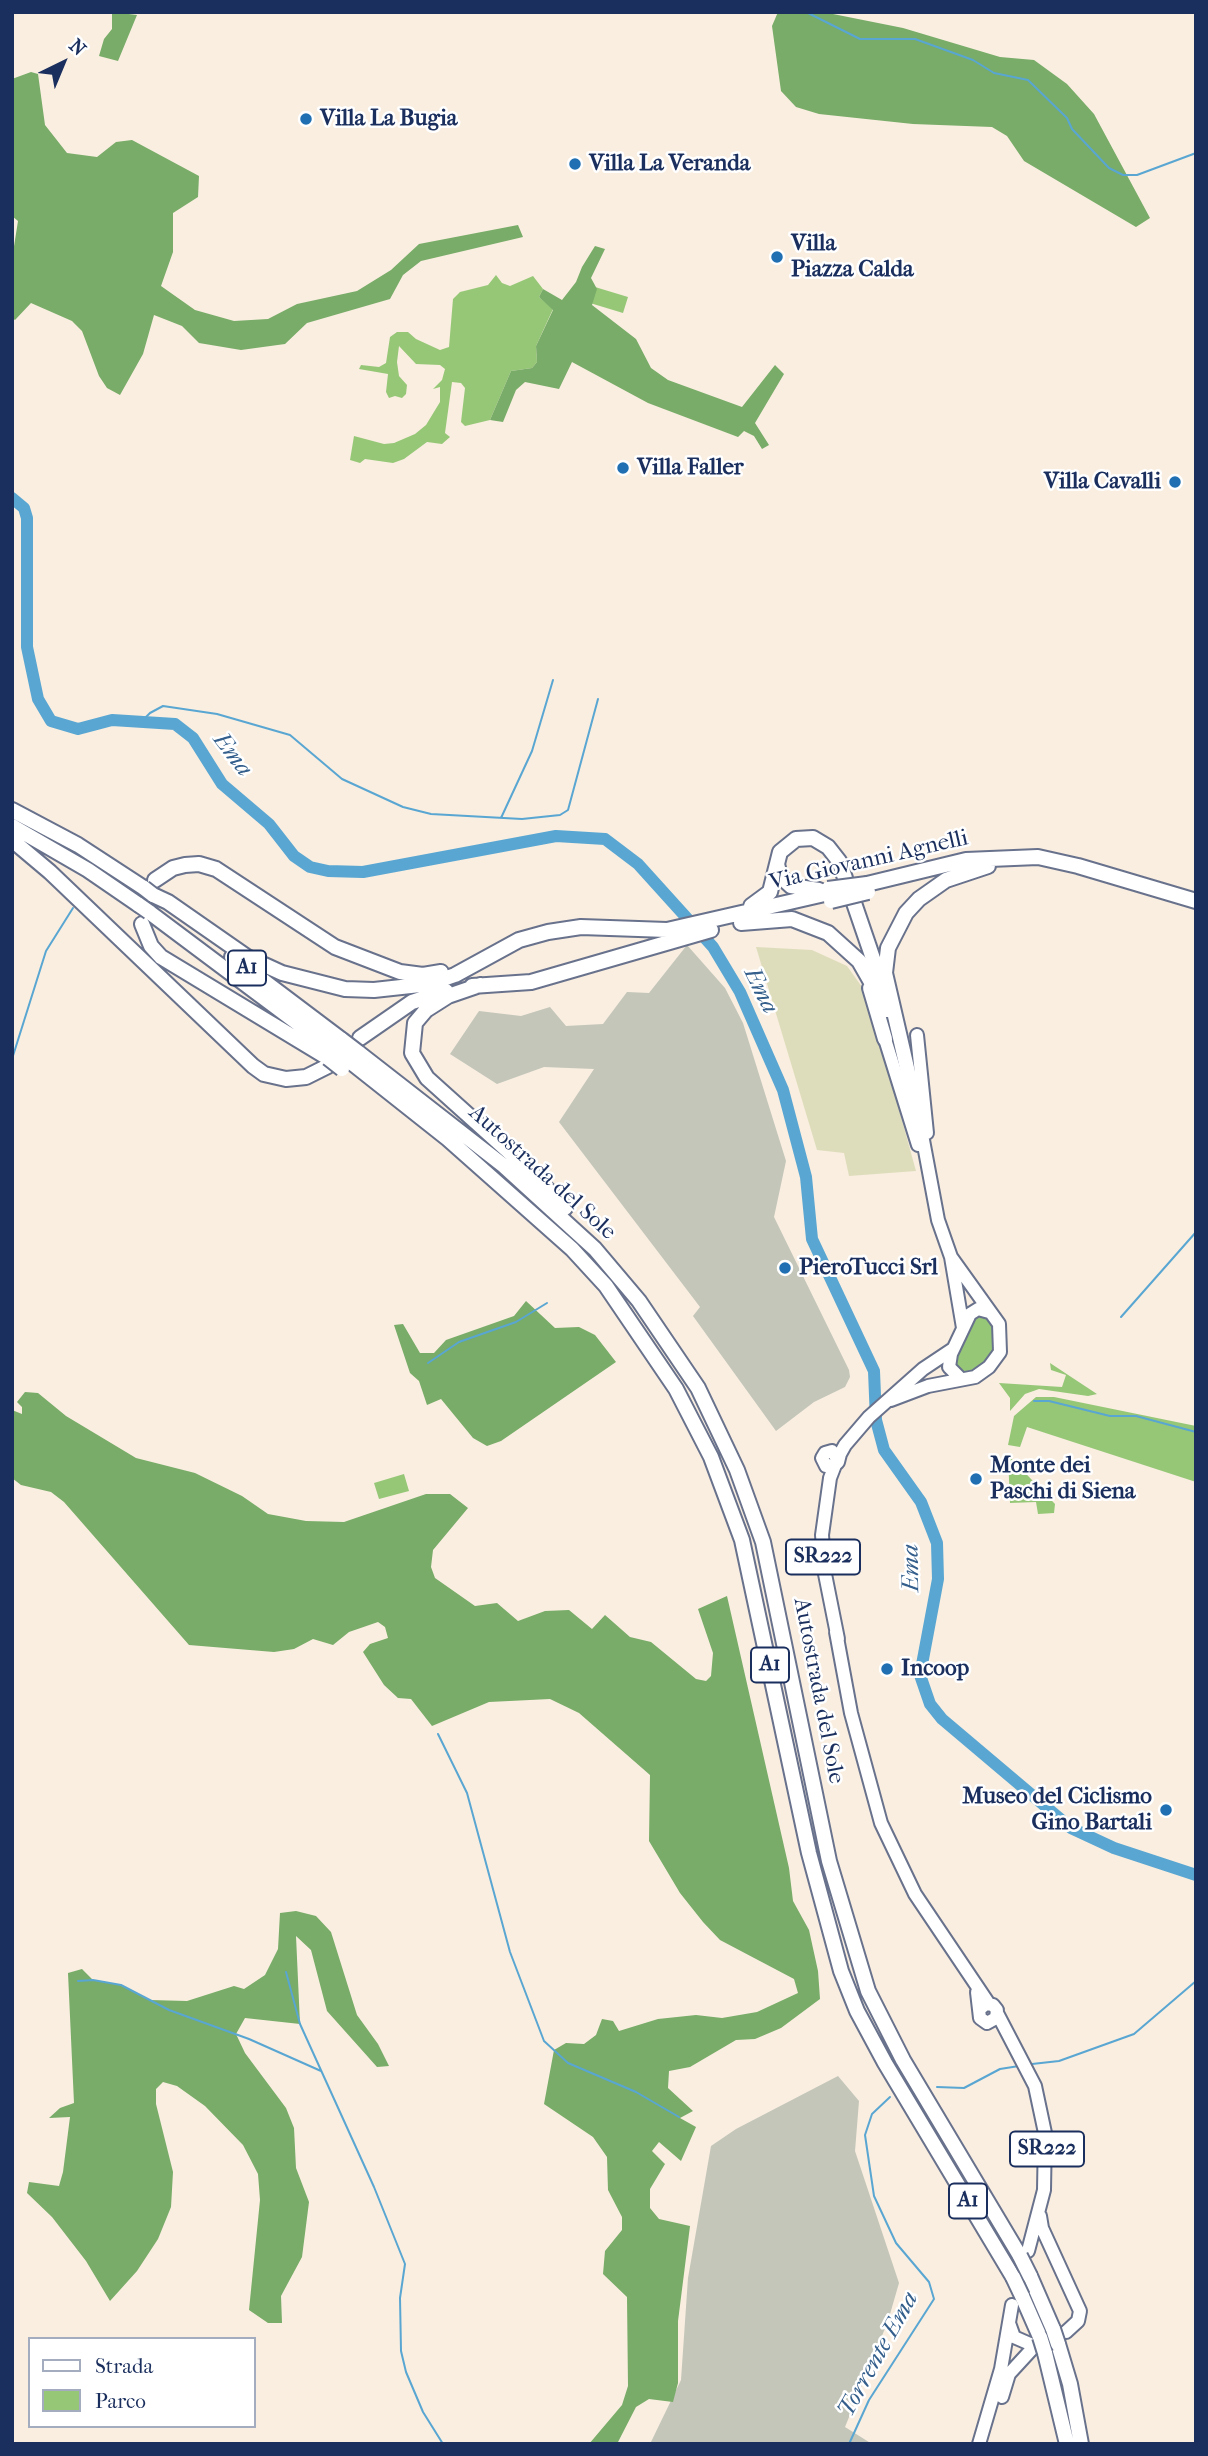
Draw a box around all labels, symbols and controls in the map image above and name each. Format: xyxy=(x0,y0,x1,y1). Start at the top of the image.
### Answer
north arrow xyxy=(28,28,98,98)
text: N xyxy=(65,35,90,61)
place label: Villa La Bugia xyxy=(320,105,457,133)
marker: Villa La Bugia xyxy=(298,111,314,127)
place label: Villa La Veranda xyxy=(589,150,750,178)
marker: Villa La Veranda xyxy=(567,156,583,172)
place label: Villa Piazza Calda xyxy=(791,230,914,284)
marker: Villa Piazza Calda xyxy=(769,249,785,265)
place label: Villa Faller xyxy=(637,454,744,482)
marker: Villa Faller xyxy=(615,460,631,476)
place label: Villa Cavalli xyxy=(1044,468,1161,496)
marker: Villa Cavalli xyxy=(1167,474,1183,490)
water label: Ema xyxy=(206,727,258,783)
street label: Via Giovanni Agnelli xyxy=(767,825,971,897)
road number: A1 xyxy=(228,950,266,986)
water label: Ema xyxy=(737,963,783,1019)
street label: Autostrada del Sole xyxy=(463,1100,621,1246)
place label: PieroTucci Srl xyxy=(799,1254,938,1282)
marker: PieroTucci Srl xyxy=(777,1260,793,1276)
place label: Monte dei Paschi di Siena xyxy=(990,1452,1136,1506)
marker: Monte dei Paschi di Siena xyxy=(968,1471,984,1487)
road number: SR222 xyxy=(786,1540,860,1574)
water label: Ema xyxy=(897,1544,927,1592)
street label: Autostrada del Sole xyxy=(786,1596,850,1786)
road number: A1 xyxy=(751,1648,789,1682)
place label: Incoop xyxy=(901,1655,969,1683)
marker: Incoop xyxy=(879,1661,895,1677)
place label: Museo del Ciclismo Gino Bartali xyxy=(962,1783,1152,1837)
marker: Museo del Ciclismo Gino Bartali xyxy=(1158,1802,1174,1818)
road number: SR222 xyxy=(1010,2132,1084,2166)
road number: A1 xyxy=(949,2184,987,2218)
water label: Torrente Ema xyxy=(833,2287,925,2423)
legend xyxy=(28,2337,256,2428)
text: Strada xyxy=(95,2354,153,2378)
text: Parco xyxy=(95,2389,146,2413)

